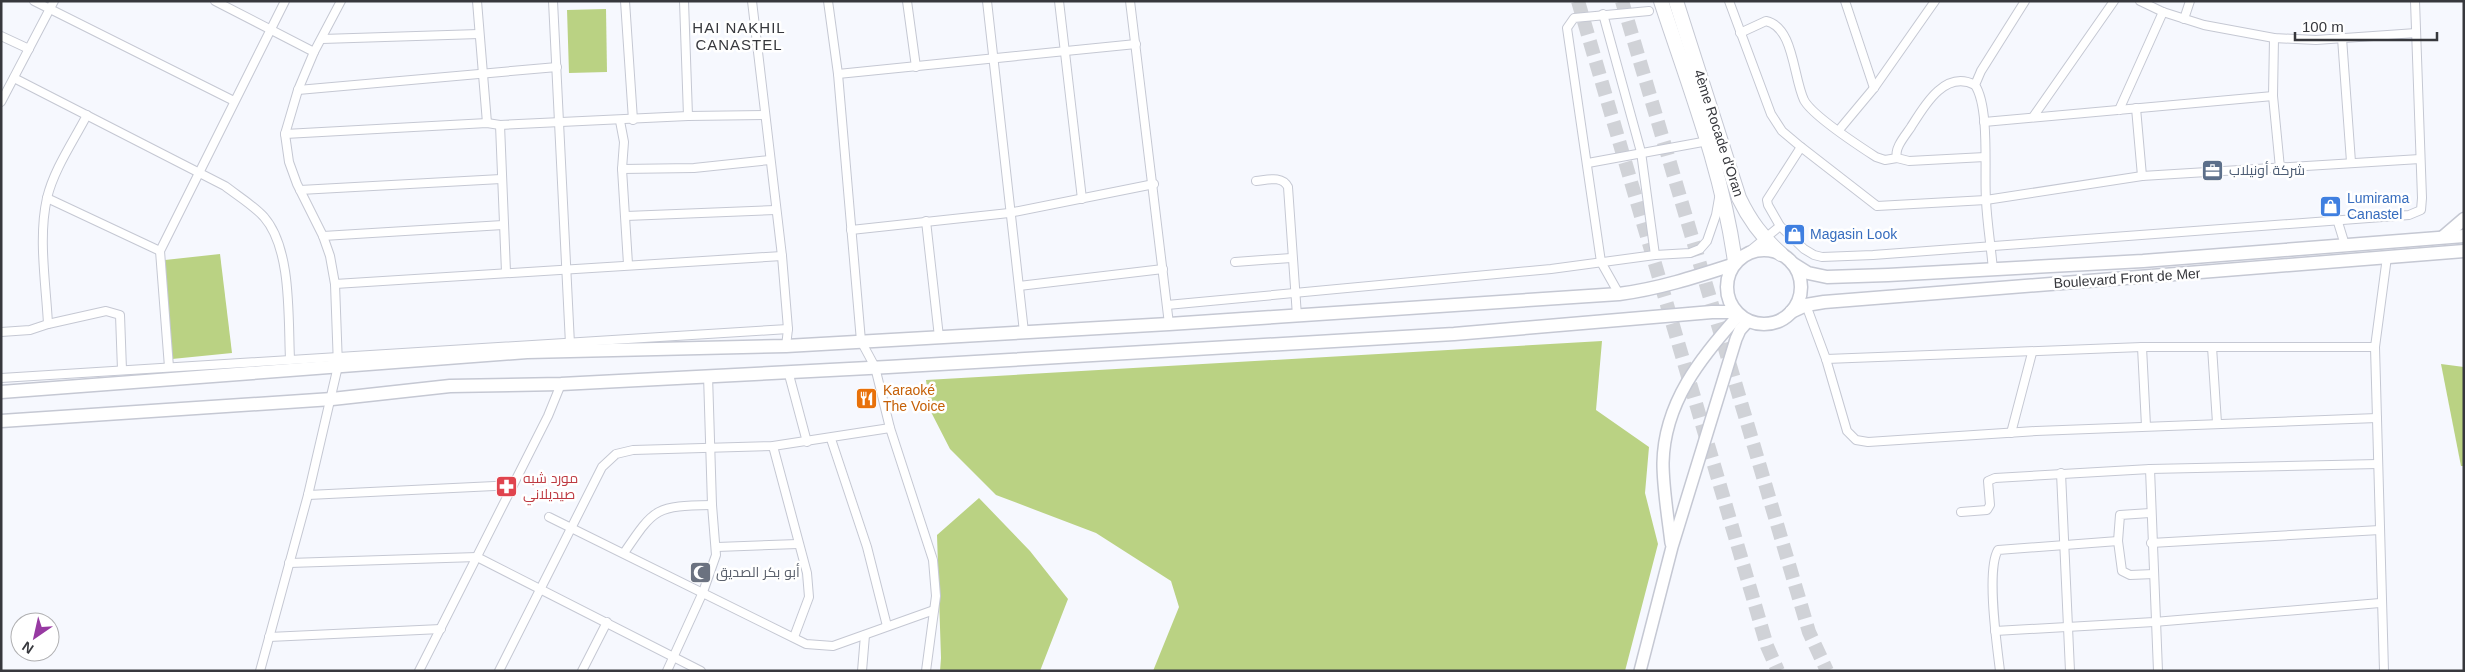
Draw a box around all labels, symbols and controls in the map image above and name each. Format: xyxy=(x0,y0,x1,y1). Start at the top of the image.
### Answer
scale bar xyxy=(2295,10,2438,42)
text: 100 m xyxy=(2302,18,2344,35)
district label: HAI NAKHIL CANASTEL xyxy=(692,19,786,53)
street label: 4ème Rocade d'Oran xyxy=(1691,67,1747,199)
office icon: شركة أونيلاب xyxy=(2201,158,2225,182)
place label: شركة أونيلاب xyxy=(2229,161,2305,178)
place label: Lumirama Canastel xyxy=(2347,190,2409,222)
shop icon: Lumirama Canastel xyxy=(2319,194,2343,218)
shop icon: Magasin Look xyxy=(1782,222,1806,246)
place label: Magasin Look xyxy=(1810,226,1898,242)
street label: Boulevard Front de Mer xyxy=(2053,265,2201,291)
place label: Karaoké The Voice xyxy=(883,382,945,414)
restaurant icon: Karaoké The Voice xyxy=(855,386,879,410)
place label: مورد شبه صيديلاني xyxy=(523,470,578,506)
pharmacy icon: مورد شبه صيديلاني xyxy=(495,474,519,498)
mosque icon: أبو بكر الصديق xyxy=(688,560,712,584)
place label: أبو بكر الصديق xyxy=(716,563,800,581)
north arrow xyxy=(10,612,60,662)
text: N xyxy=(19,638,36,657)

